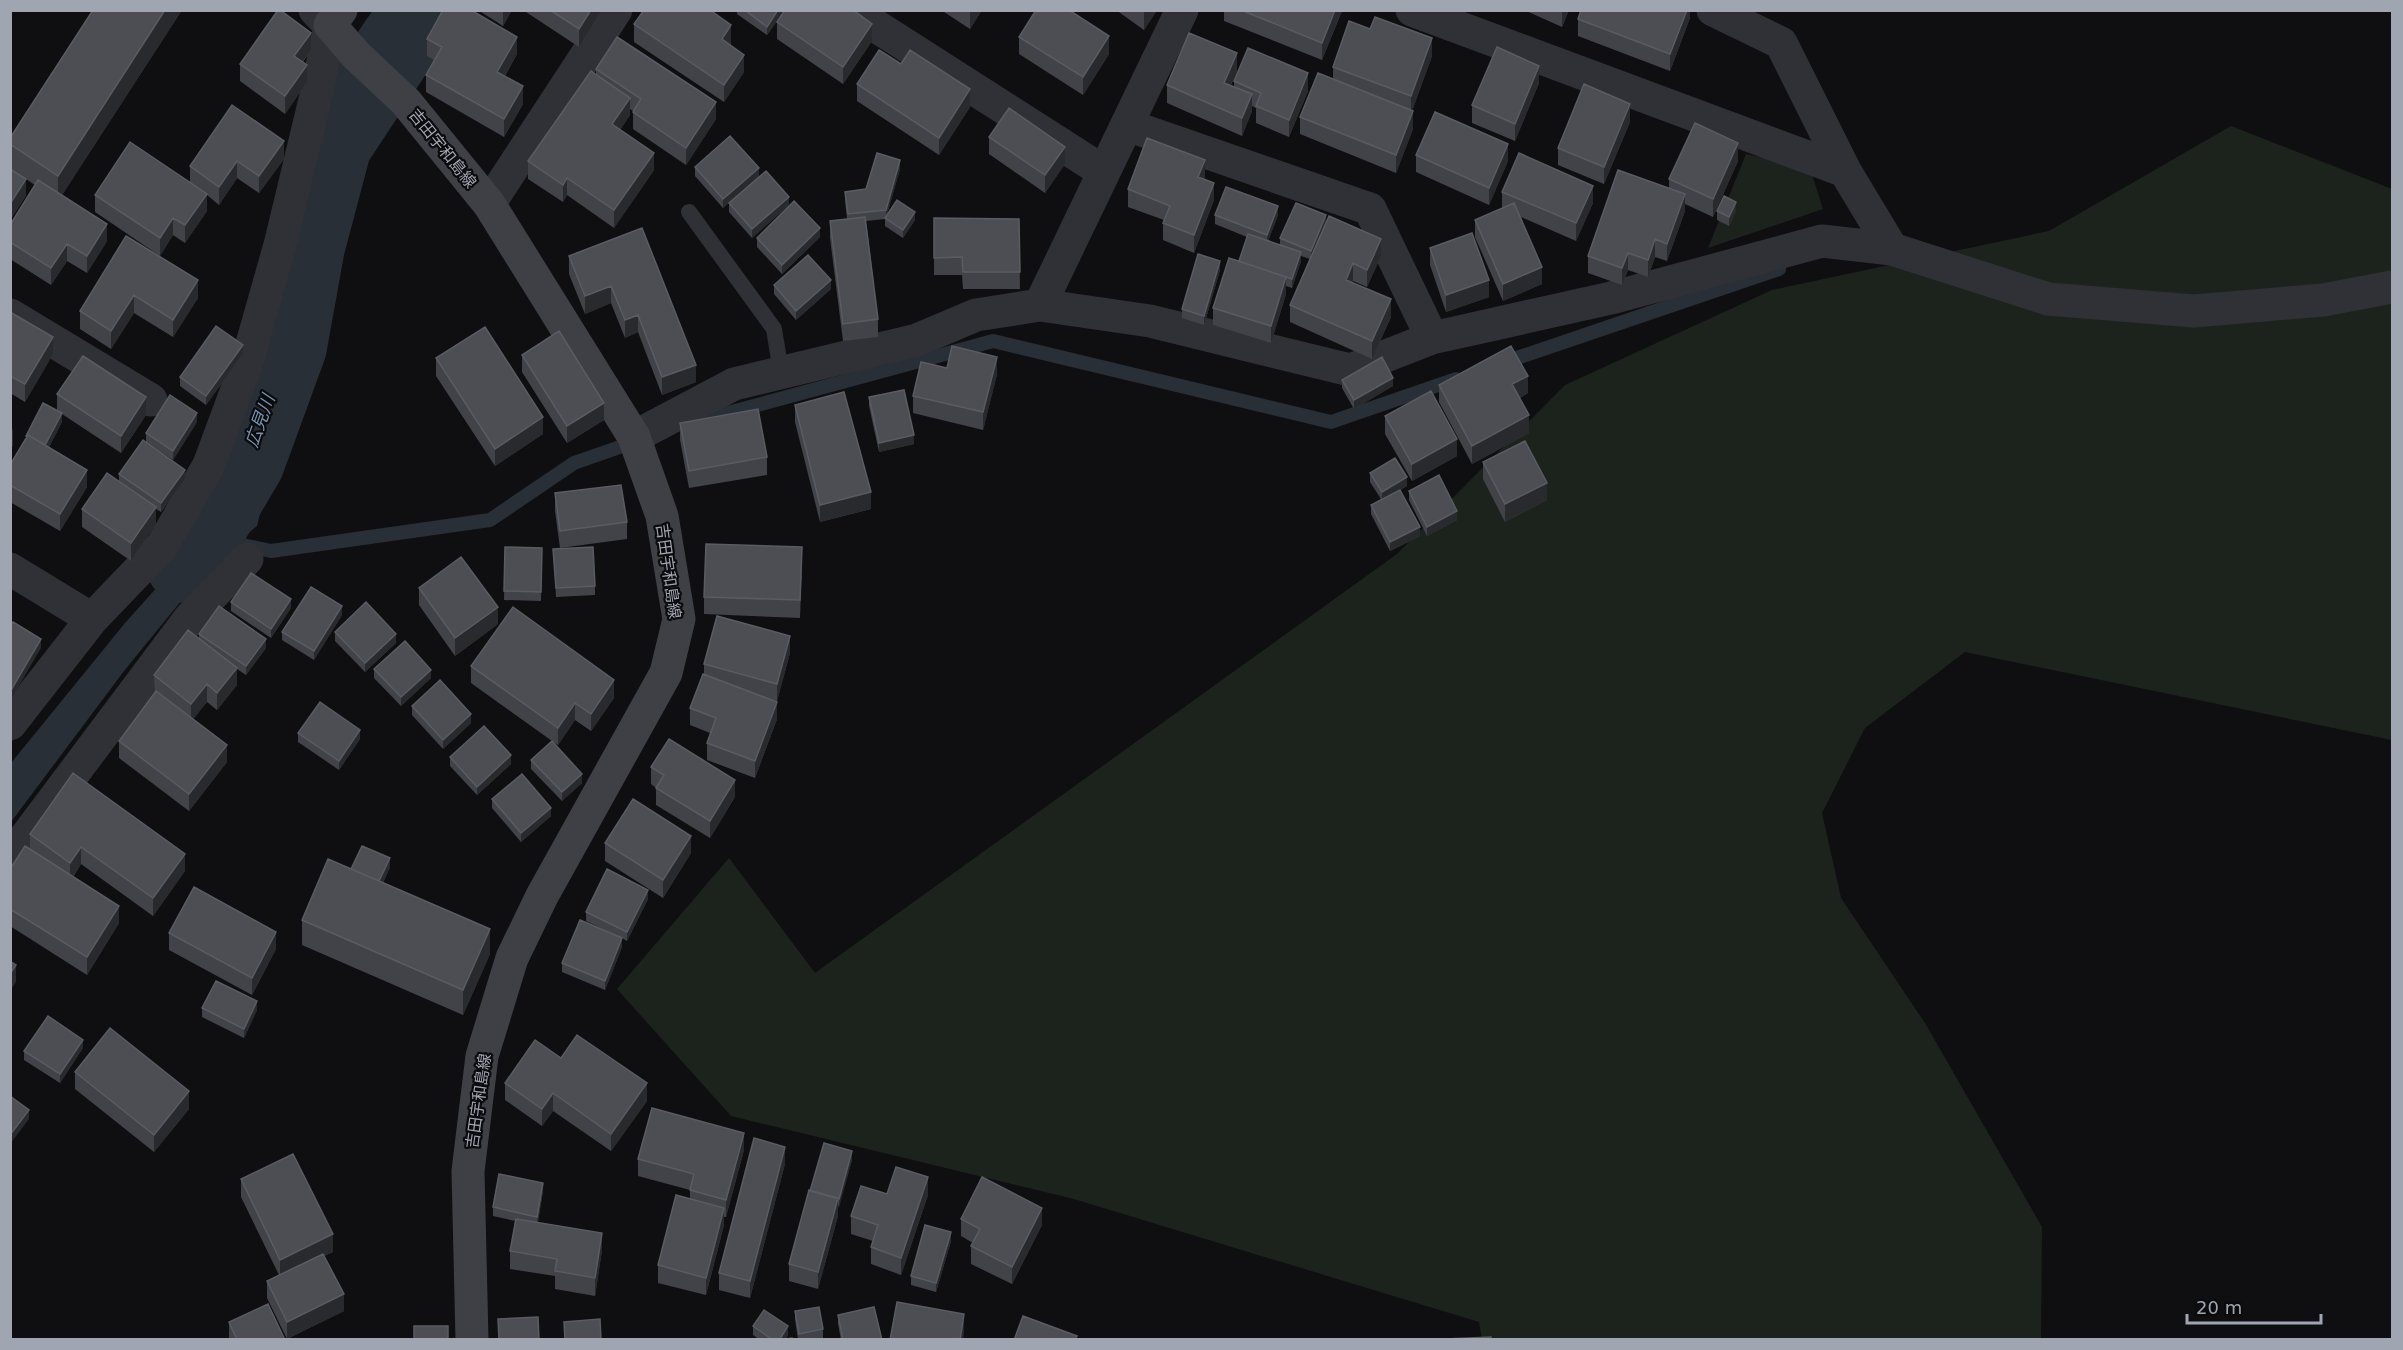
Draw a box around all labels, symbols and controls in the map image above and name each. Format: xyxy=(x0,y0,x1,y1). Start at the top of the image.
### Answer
street label: 吉田宇和島線 xyxy=(405,105,480,192)
water label: 広見川 xyxy=(240,390,279,450)
street label: 吉田宇和島線 xyxy=(652,522,685,620)
street label: 吉田宇和島線 xyxy=(462,1052,495,1150)
scale bar xyxy=(2187,1287,2320,1325)
text: 20 m xyxy=(2196,1297,2242,1318)

